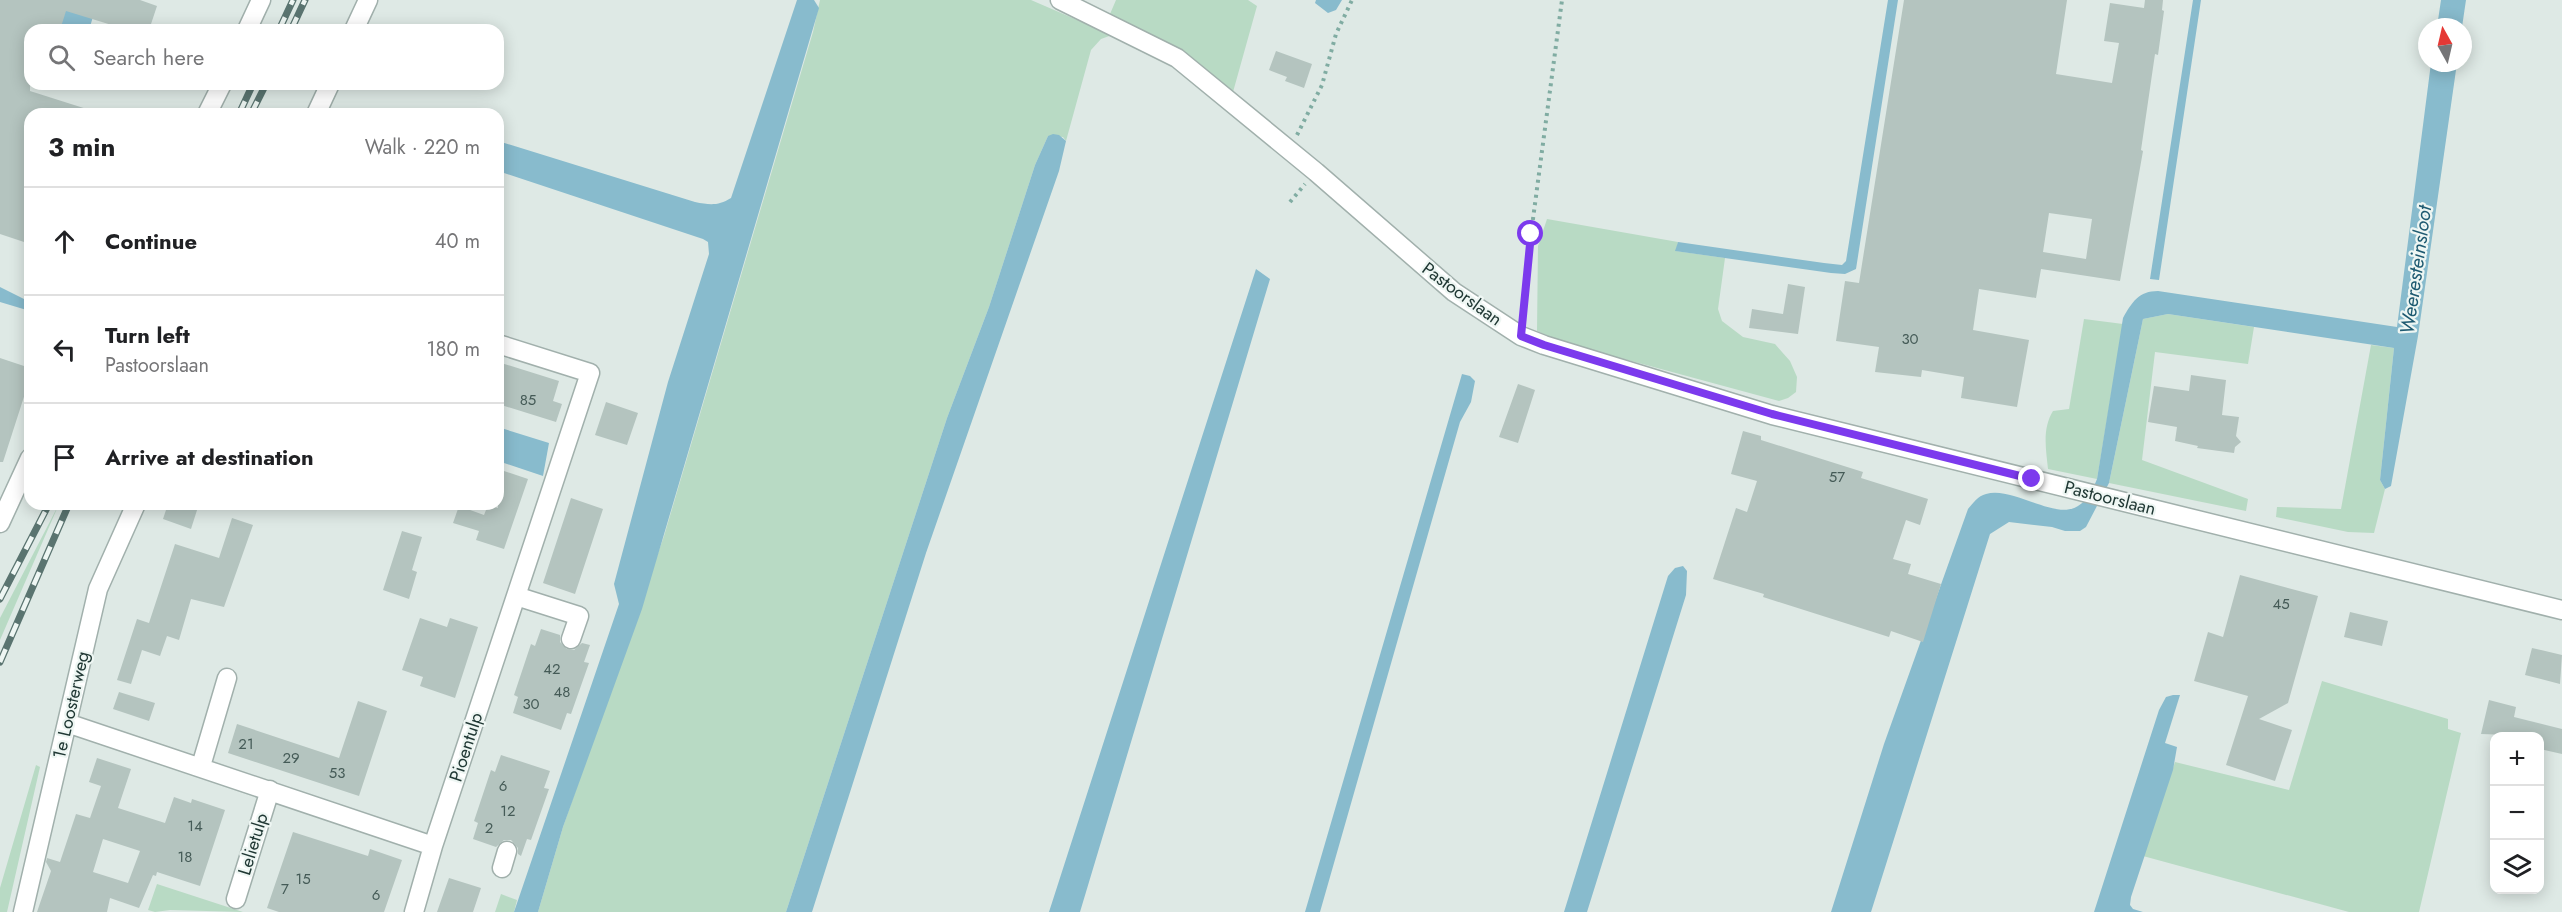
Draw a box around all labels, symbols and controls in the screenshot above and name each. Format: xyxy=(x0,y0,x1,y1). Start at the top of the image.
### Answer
north arrow xyxy=(2418,18,2472,72)
search box xyxy=(24,24,504,90)
icon: search xyxy=(45,41,78,74)
text: Search here xyxy=(93,41,204,73)
text: 3 min xyxy=(48,128,115,166)
text: Walk · 220 m xyxy=(365,133,480,162)
water label: Weeresteinsloot xyxy=(2393,202,2440,336)
route start xyxy=(1517,220,1543,246)
icon: ahead xyxy=(48,225,81,258)
text: Continue xyxy=(105,225,197,257)
text: 40 m xyxy=(435,227,480,256)
street label: Pastoorslaan xyxy=(1417,256,1507,332)
text: Turn left xyxy=(105,319,190,351)
house number: 30 xyxy=(1901,328,1919,350)
icon: left xyxy=(48,333,81,366)
text: 180 m xyxy=(426,335,480,364)
text: Pastoorslaan xyxy=(105,351,209,380)
house number: 85 xyxy=(520,389,536,411)
icon: arrive xyxy=(48,441,81,474)
text: Arrive at destination xyxy=(105,441,314,473)
route end xyxy=(2018,465,2044,491)
house number: 57 xyxy=(1829,466,1845,488)
street label: Pastoorslaan xyxy=(2061,474,2159,522)
house number: 45 xyxy=(2272,593,2290,615)
street label: 1e Loosterweg xyxy=(46,649,96,761)
house number: 42 xyxy=(543,658,561,680)
house number: 48 xyxy=(554,681,570,703)
house number: 30 xyxy=(522,693,540,715)
street label: Pioentulp xyxy=(443,709,489,785)
map controls xyxy=(2490,732,2544,894)
button: + xyxy=(2490,732,2544,786)
house number: 21 xyxy=(238,733,254,755)
house number: 29 xyxy=(282,747,300,769)
house number: 53 xyxy=(329,762,345,784)
house number: 6 xyxy=(499,775,507,797)
button: − xyxy=(2490,786,2544,840)
house number: 12 xyxy=(500,800,516,822)
street label: Lelietulp xyxy=(231,810,275,878)
house number: 14 xyxy=(187,815,203,837)
house number: 2 xyxy=(485,817,493,839)
button: layers xyxy=(2490,840,2544,894)
house number: 18 xyxy=(178,846,192,868)
house number: 15 xyxy=(295,868,311,890)
house number: 7 xyxy=(281,878,289,900)
house number: 6 xyxy=(372,884,380,906)

